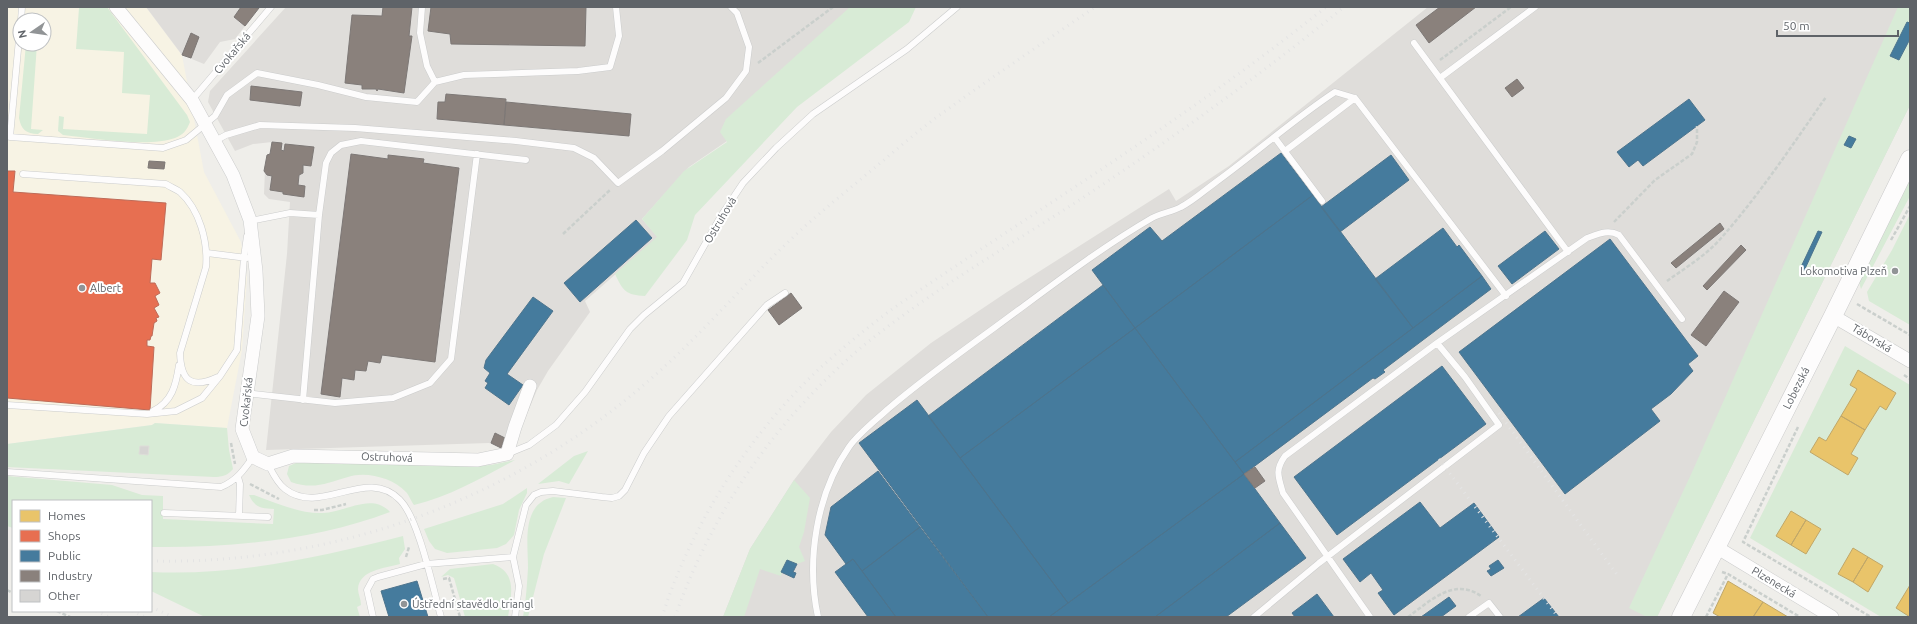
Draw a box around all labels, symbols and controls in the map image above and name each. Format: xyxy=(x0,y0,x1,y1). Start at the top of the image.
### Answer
north arrow xyxy=(12,12,52,52)
scale bar xyxy=(1777,12,1898,38)
text: 50 m xyxy=(1783,19,1810,32)
text: N xyxy=(15,29,29,40)
street label: Cvokařská xyxy=(211,30,253,76)
street label: Ostruhová xyxy=(702,195,738,245)
place label: Lokomotiva Plzeň xyxy=(1800,265,1887,277)
marker: Lokomotiva Plzeň xyxy=(1890,266,1900,276)
place label: Albert xyxy=(90,282,122,294)
marker: Albert xyxy=(77,283,87,293)
street label: Táborská xyxy=(1850,321,1894,355)
street label: Lobezská xyxy=(1780,365,1812,411)
street label: Cvokařská xyxy=(237,377,255,427)
street label: Ostruhová xyxy=(361,450,413,464)
legend xyxy=(12,500,152,612)
text: Homes xyxy=(48,509,86,522)
text: Shops xyxy=(48,529,80,542)
text: Public xyxy=(48,549,81,562)
street label: Plzenecká xyxy=(1750,564,1798,600)
text: Industry xyxy=(48,569,93,582)
text: Other xyxy=(48,589,81,602)
place label: Ústřední stavědlo triangl xyxy=(412,597,534,610)
marker: Ústřední stavědlo triangl xyxy=(399,599,409,609)

